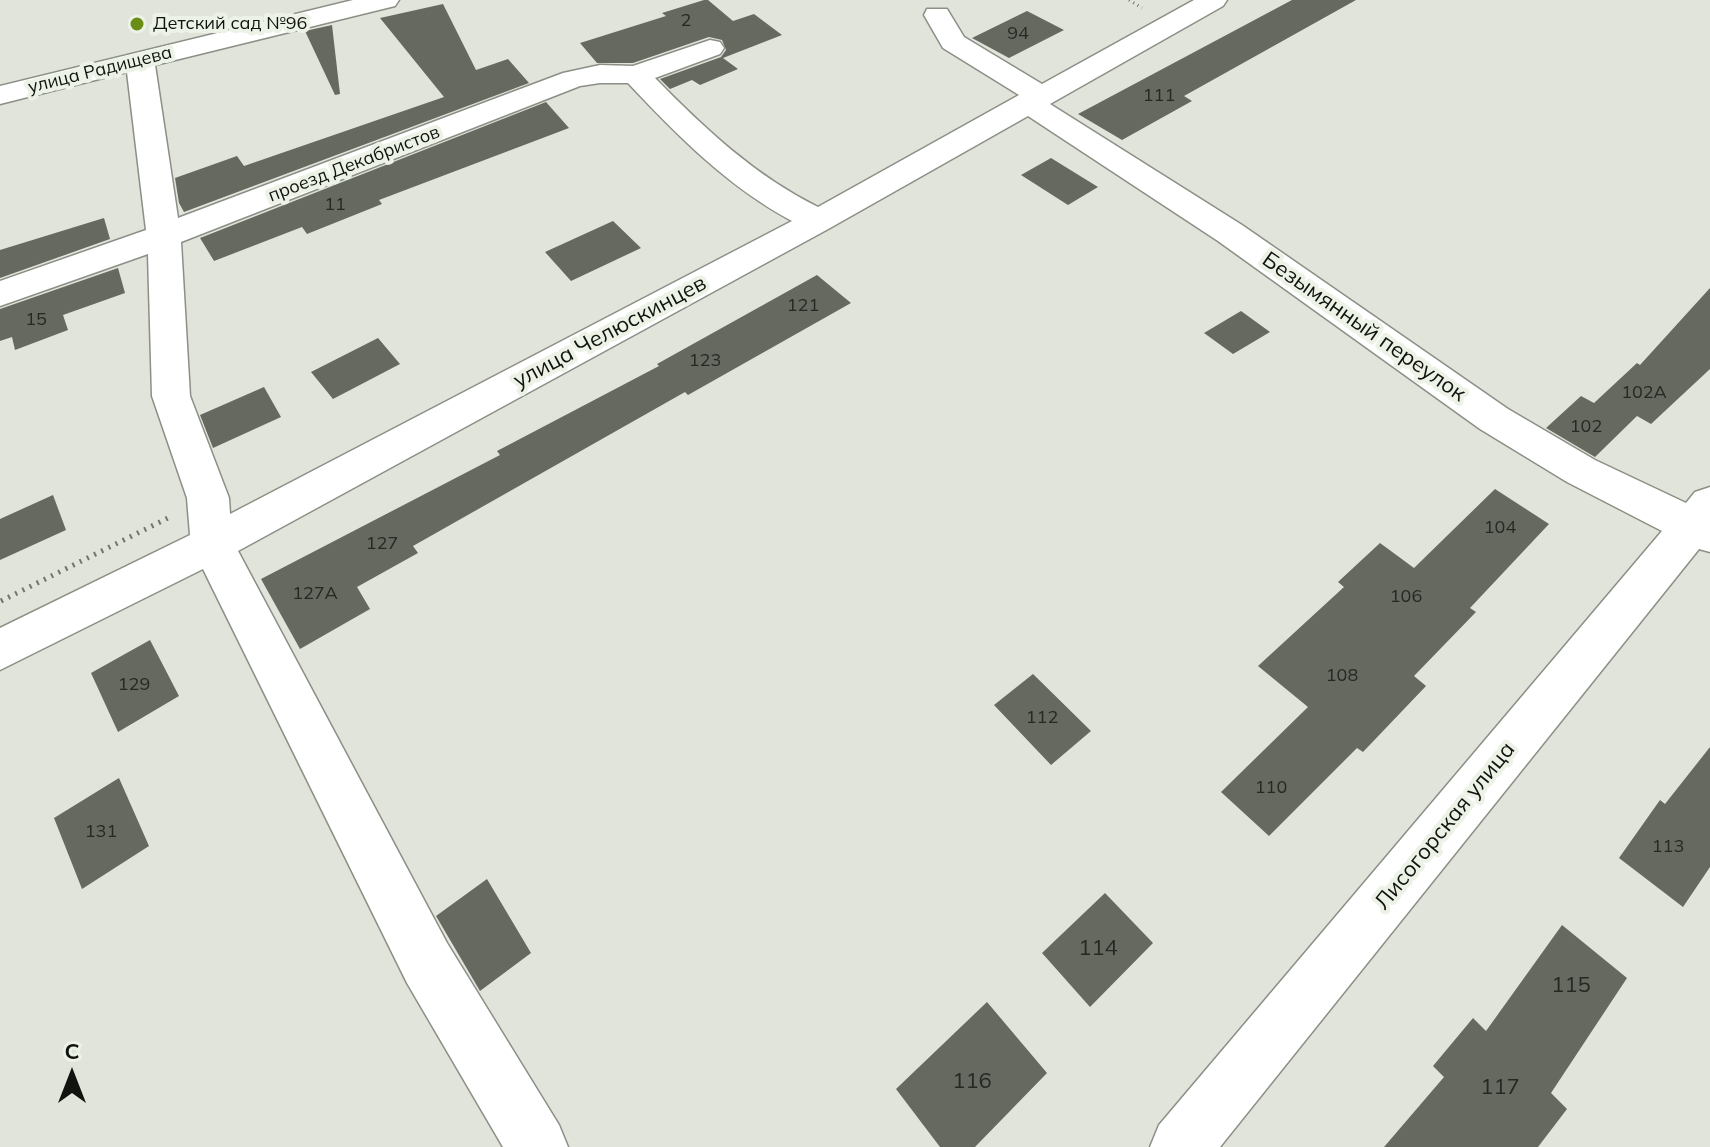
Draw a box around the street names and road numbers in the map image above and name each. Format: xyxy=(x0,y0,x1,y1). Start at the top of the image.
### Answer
street label: улица Радищева xyxy=(26,42,174,98)
street label: проезд Декабристов xyxy=(265,121,443,207)
street label: Безымянный переулок xyxy=(1257,247,1471,407)
street label: улица Челюскинцев xyxy=(509,270,711,394)
street label: Лисогорская улица xyxy=(1369,737,1521,915)

